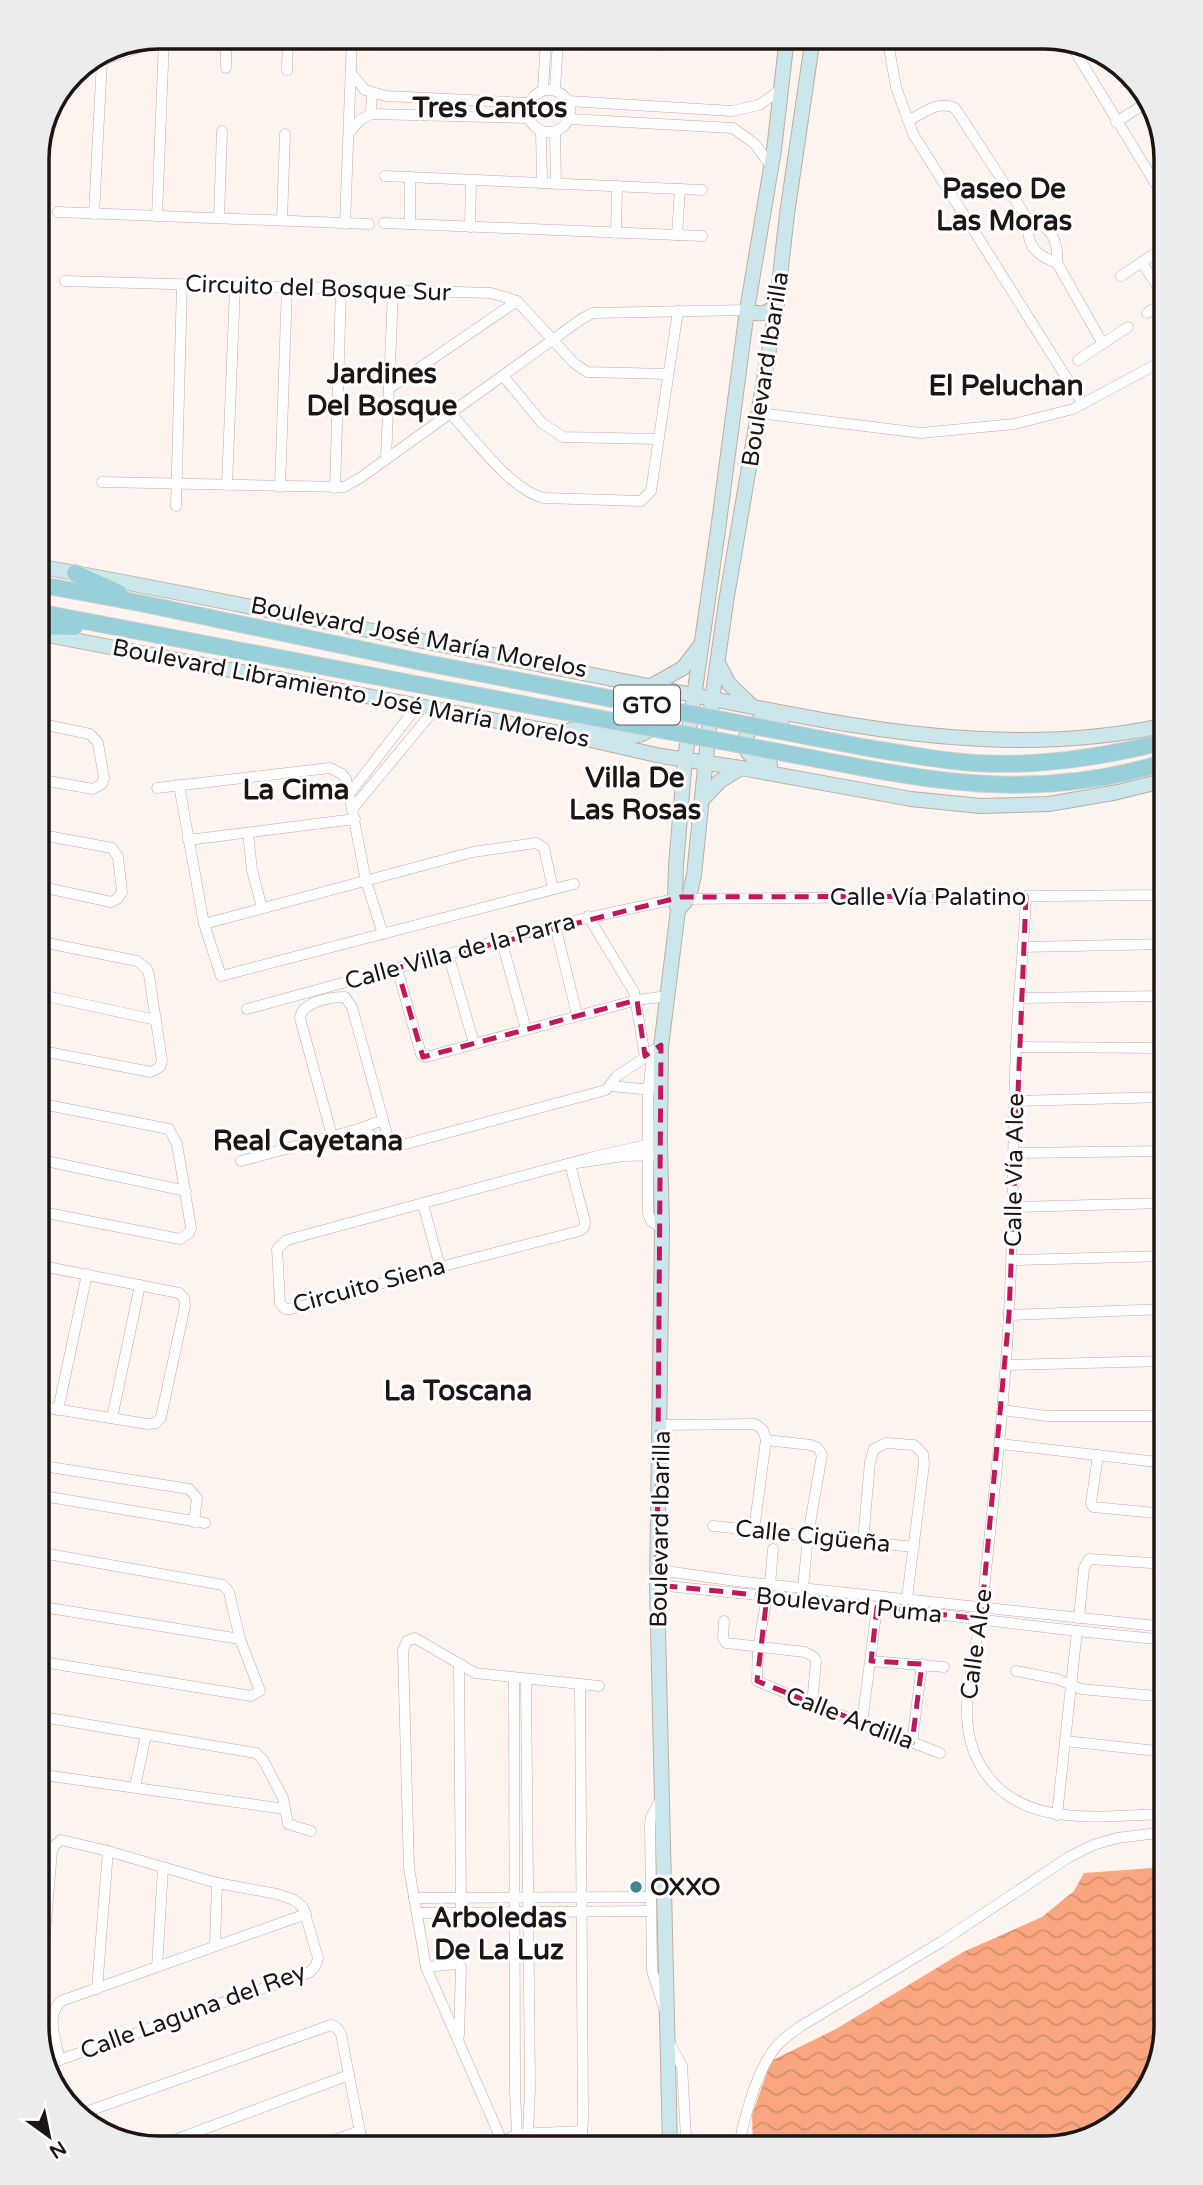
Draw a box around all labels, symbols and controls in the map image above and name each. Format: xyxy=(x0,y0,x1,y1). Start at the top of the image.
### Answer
district label: Tres Cantos xyxy=(411,91,568,125)
district label: Paseo De Las Moras xyxy=(936,172,1072,238)
street label: Circuito del Bosque Sur xyxy=(184,269,452,308)
street label: Boulevard Ibarilla xyxy=(736,269,795,469)
district label: Jardines Del Bosque xyxy=(307,357,458,423)
district label: El Peluchan xyxy=(928,369,1084,403)
street label: Boulevard José María Morelos xyxy=(248,591,590,684)
street label: Boulevard Libramiento José María Morelos xyxy=(110,633,592,754)
road number: GTO xyxy=(614,685,680,724)
district label: Villa De Las Rosas xyxy=(569,761,701,827)
district label: La Cima xyxy=(242,773,350,807)
street label: Calle Vía Palatino xyxy=(830,883,1026,912)
street label: Calle Villa de la Parra xyxy=(342,907,579,996)
street label: Calle Vía Alce xyxy=(999,1093,1030,1247)
district label: Real Cayetana xyxy=(213,1124,403,1158)
street label: Circuito Siena xyxy=(290,1251,449,1320)
district label: La Toscana xyxy=(384,1374,532,1408)
street label: Boulevard Ibarilla xyxy=(644,1430,677,1628)
street label: Calle Cigüeña xyxy=(734,1514,892,1559)
street label: Boulevard Puma xyxy=(754,1581,944,1630)
street label: Calle Alce xyxy=(954,1587,999,1702)
street label: Calle Ardilla xyxy=(782,1681,918,1756)
place label: OXXO xyxy=(650,1873,721,1902)
marker: OXXO xyxy=(628,1879,644,1895)
district label: Arboledas De La Luz xyxy=(431,1901,567,1967)
street label: Calle Laguna del Rey xyxy=(77,1957,310,2066)
north arrow xyxy=(14,2101,84,2171)
text: N xyxy=(45,2136,70,2163)

